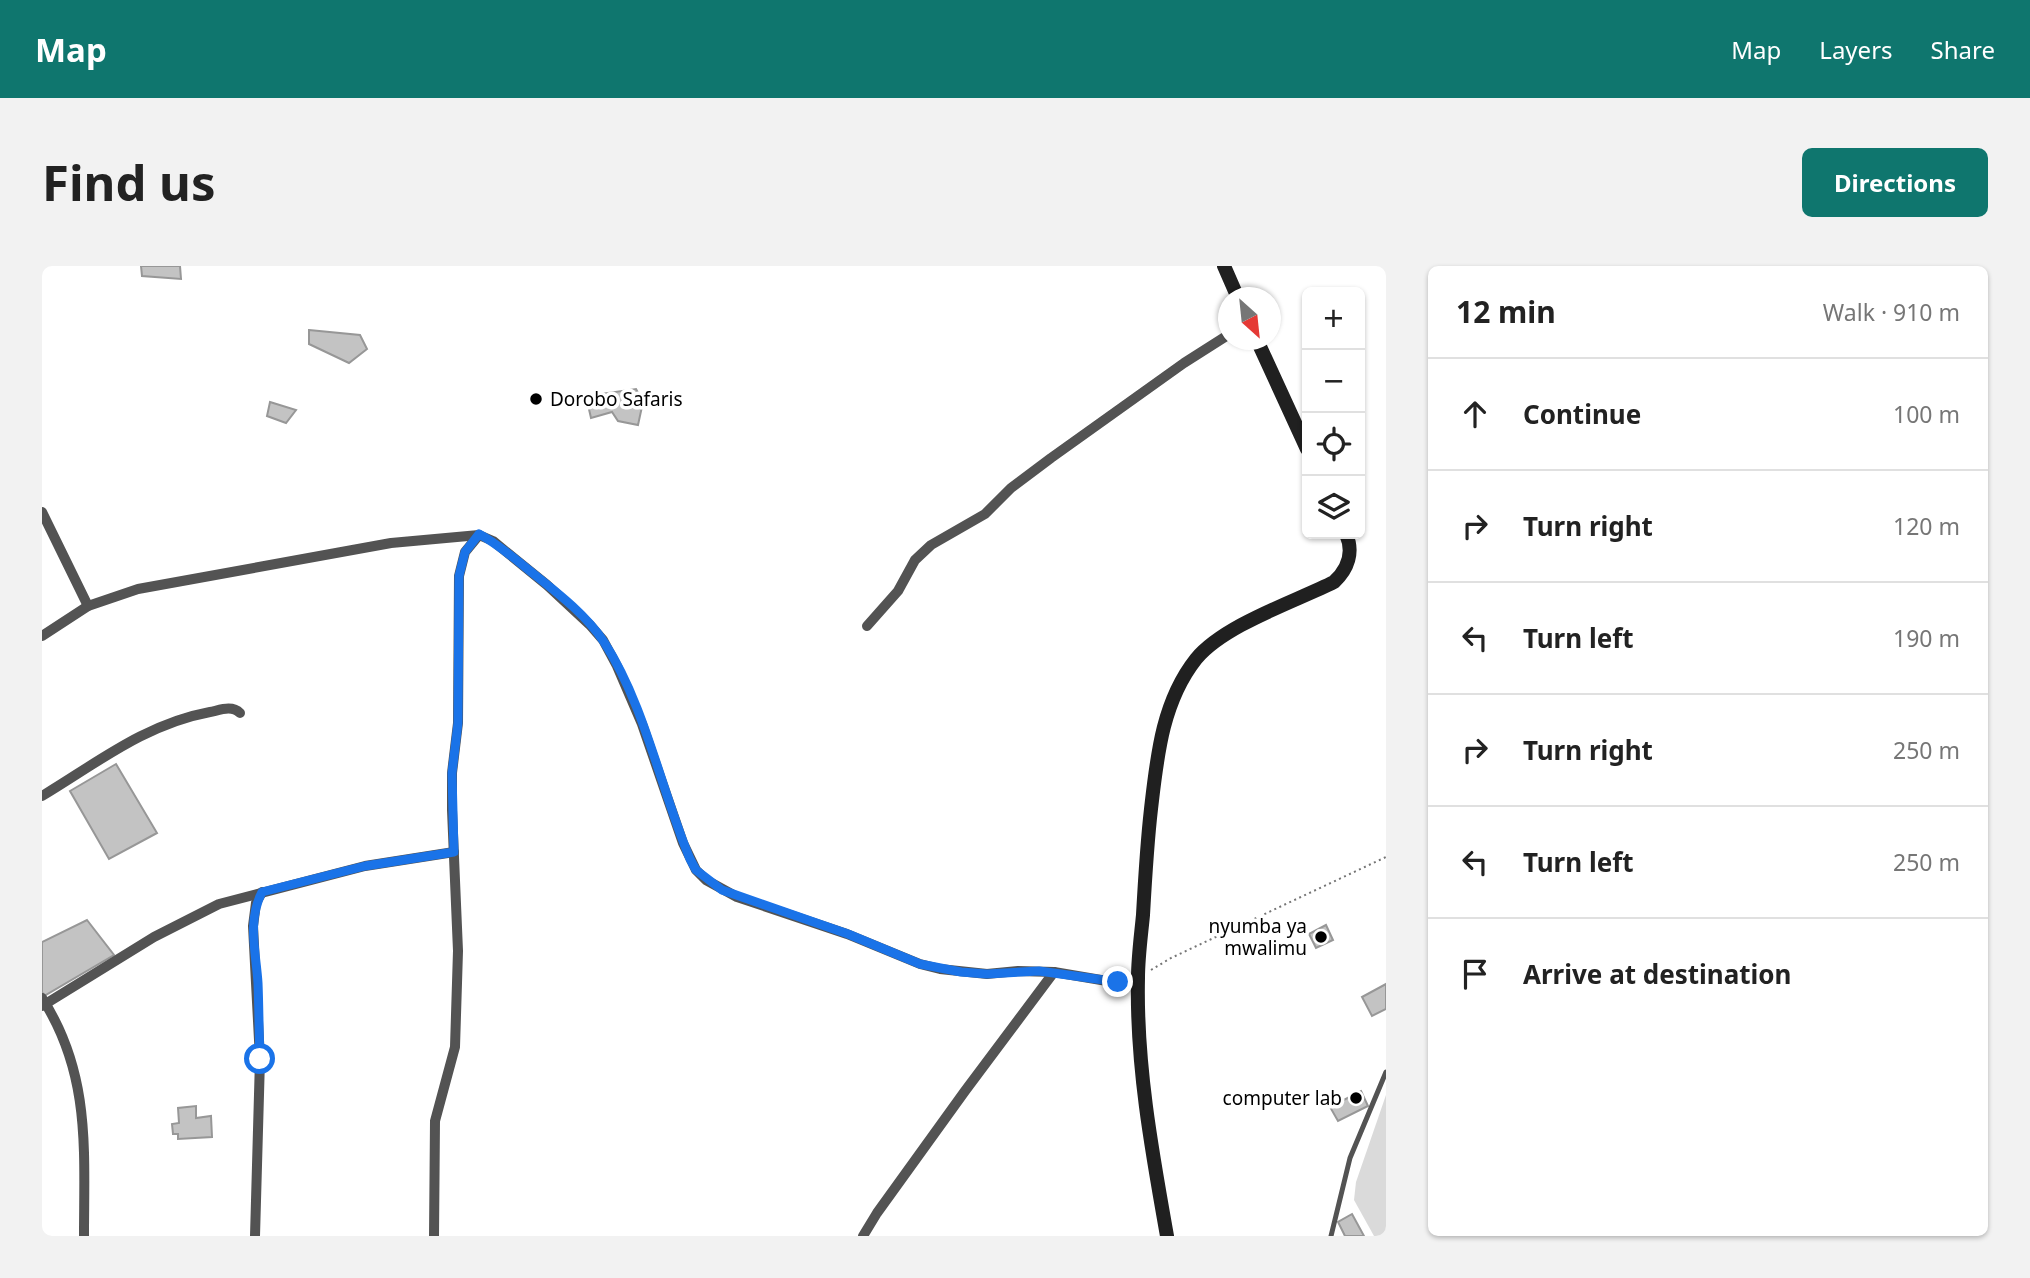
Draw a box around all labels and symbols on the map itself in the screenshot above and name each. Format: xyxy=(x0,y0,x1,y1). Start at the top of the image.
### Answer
north arrow xyxy=(1218,287,1281,350)
place label: Dorobo Safaris xyxy=(550,386,683,412)
marker: Dorobo Safaris xyxy=(528,391,544,407)
place label: nyumba ya mwalimu xyxy=(1208,913,1307,961)
marker: nyumba ya mwalimu xyxy=(1313,929,1329,945)
route end xyxy=(1102,966,1133,997)
route start xyxy=(244,1043,275,1074)
place label: computer lab xyxy=(1223,1085,1342,1111)
marker: computer lab xyxy=(1348,1090,1364,1106)

